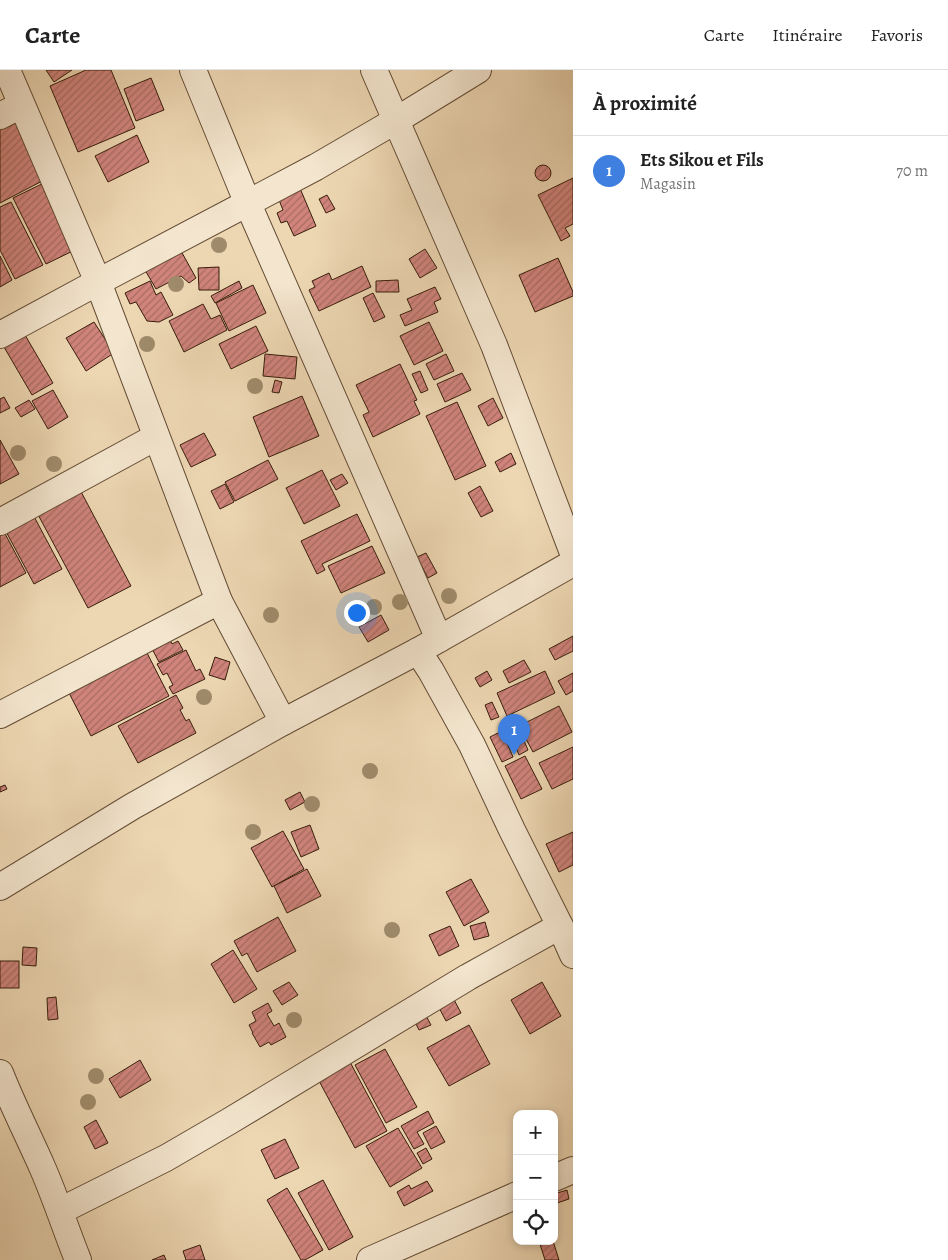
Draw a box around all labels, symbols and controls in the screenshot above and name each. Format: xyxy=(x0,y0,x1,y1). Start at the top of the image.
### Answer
text: Carte xyxy=(25,19,80,51)
text: Carte xyxy=(704,23,744,47)
text: Itinéraire xyxy=(772,23,843,47)
text: Favoris xyxy=(871,23,923,47)
text: À proximité xyxy=(593,89,697,117)
text: Ets Sikou et Fils xyxy=(640,147,764,173)
text: 1 xyxy=(606,160,612,182)
text: 70 m xyxy=(896,160,928,182)
text: Magasin xyxy=(640,173,696,195)
your location xyxy=(344,600,370,626)
pin: 1 xyxy=(498,714,530,755)
map controls xyxy=(513,1110,558,1245)
button: + xyxy=(513,1110,558,1155)
button: − xyxy=(513,1155,558,1200)
button: locate xyxy=(513,1200,558,1245)

